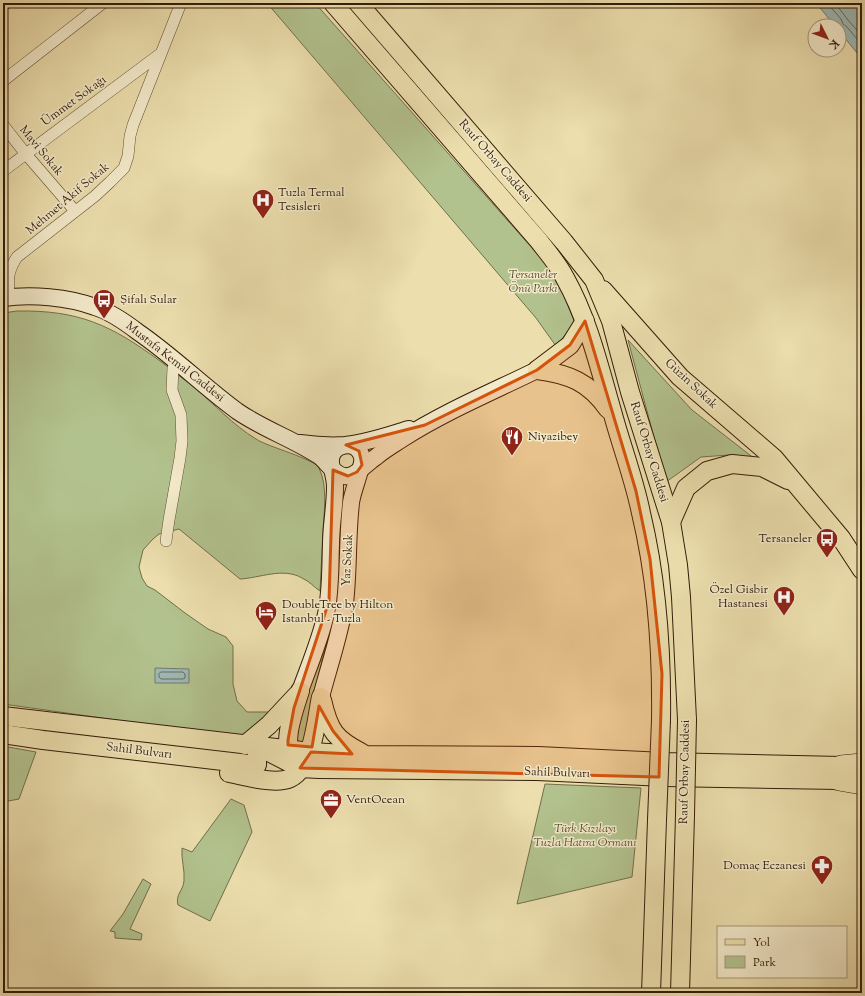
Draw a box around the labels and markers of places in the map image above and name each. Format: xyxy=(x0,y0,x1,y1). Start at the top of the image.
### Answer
place label: Tuzla Termal Tesisleri xyxy=(278,184,345,216)
hospital icon: Tuzla Termal Tesisleri xyxy=(250,187,276,220)
bus stop icon: Şifalı Sular xyxy=(91,287,117,320)
place label: Şifalı Sular xyxy=(120,291,177,309)
restaurant icon: Niyazibey xyxy=(499,424,525,457)
place label: Niyazibey xyxy=(528,428,578,446)
bus stop icon: Tersaneler xyxy=(814,526,840,559)
place label: Tersaneler xyxy=(758,530,812,548)
place label: Özel Gisbir Hastanesi xyxy=(710,581,769,613)
hospital icon: Özel Gisbir Hastanesi xyxy=(771,584,797,617)
place label: DoubleTree by Hilton Istanbul - Tuzla xyxy=(282,596,393,628)
hotel icon: DoubleTree by Hilton Istanbul - Tuzla xyxy=(253,599,279,632)
office icon: VentOcean xyxy=(318,787,344,820)
place label: VentOcean xyxy=(346,791,405,809)
pharmacy icon: Domaç Eczanesi xyxy=(809,853,835,886)
place label: Domaç Eczanesi xyxy=(723,857,807,875)

